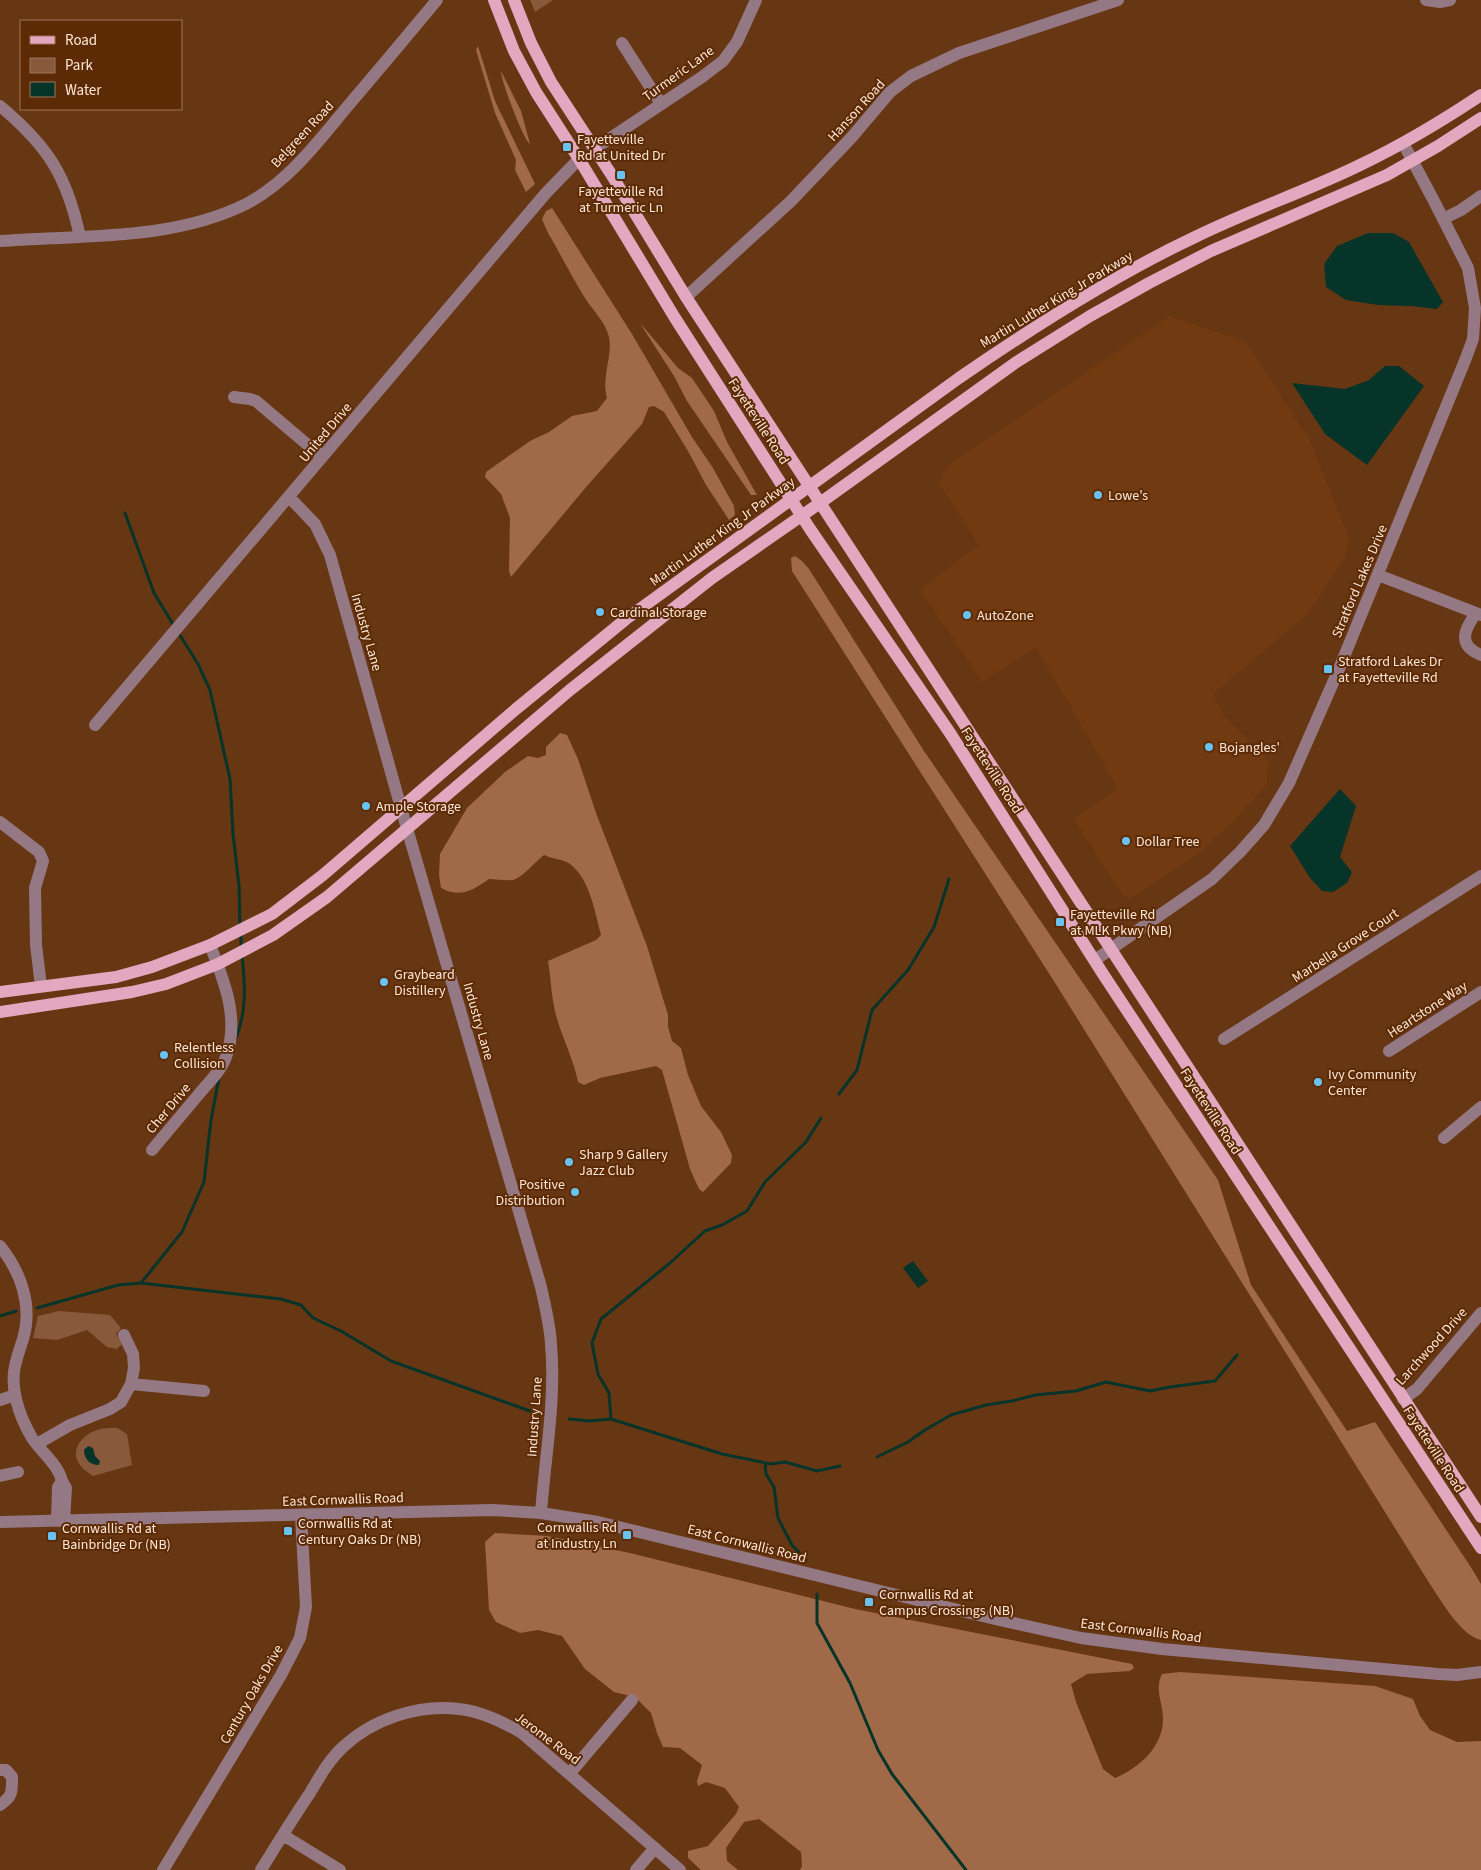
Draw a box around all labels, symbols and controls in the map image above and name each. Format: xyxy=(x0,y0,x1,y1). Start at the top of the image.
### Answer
legend xyxy=(20,20,182,110)
text: Road xyxy=(65,30,97,51)
street label: Turmeric Lane xyxy=(639,41,718,107)
text: Park xyxy=(65,55,94,76)
street label: Hanson Road xyxy=(823,75,890,146)
text: Water xyxy=(65,80,102,101)
street label: Belgreen Road xyxy=(266,97,339,173)
place label: Fayetteville Rd at United Dr xyxy=(577,130,666,166)
marker: Fayetteville Rd at United Dr xyxy=(561,141,573,153)
marker: Fayetteville Rd at Turmeric Ln xyxy=(615,169,627,181)
place label: Fayetteville Rd at Turmeric Ln xyxy=(578,182,664,218)
street label: Martin Luther King Jr Parkway xyxy=(976,246,1137,354)
street label: Fayetteville Road xyxy=(723,374,794,469)
street label: United Drive xyxy=(295,398,357,467)
street label: Martin Luther King Jr Parkway xyxy=(646,472,800,591)
place label: Lowe's xyxy=(1108,486,1148,506)
marker: Lowe's xyxy=(1092,489,1104,501)
street label: Stratford Lakes Drive xyxy=(1327,522,1393,641)
street label: Industry Lane xyxy=(345,591,387,674)
place label: Cardinal Storage xyxy=(610,603,707,623)
marker: Cardinal Storage xyxy=(594,606,606,618)
place label: AutoZone xyxy=(977,606,1034,626)
marker: AutoZone xyxy=(961,609,973,621)
place label: Stratford Lakes Dr at Fayetteville Rd xyxy=(1338,652,1442,688)
marker: Stratford Lakes Dr at Fayetteville Rd xyxy=(1322,663,1334,675)
street label: Fayetteville Road xyxy=(956,723,1027,818)
place label: Bojangles' xyxy=(1219,738,1280,758)
marker: Bojangles' xyxy=(1203,741,1215,753)
place label: Ample Storage xyxy=(376,797,461,817)
marker: Ample Storage xyxy=(360,800,372,812)
place label: Dollar Tree xyxy=(1136,832,1200,852)
marker: Dollar Tree xyxy=(1120,835,1132,847)
street label: Marbella Grove Court xyxy=(1288,904,1403,988)
place label: Fayetteville Rd at MLK Pkwy (NB) xyxy=(1070,905,1172,941)
marker: Fayetteville Rd at MLK Pkwy (NB) xyxy=(1054,916,1066,928)
place label: Graybeard Distillery xyxy=(394,965,455,1001)
marker: Graybeard Distillery xyxy=(378,976,390,988)
street label: Heartstone Way xyxy=(1384,976,1472,1043)
street label: Industry Lane xyxy=(457,980,499,1063)
place label: Relentless Collision xyxy=(174,1038,234,1074)
marker: Relentless Collision xyxy=(158,1049,170,1061)
street label: Fayetteville Road xyxy=(1175,1064,1246,1159)
place label: Ivy Community Center xyxy=(1328,1065,1417,1101)
marker: Ivy Community Center xyxy=(1312,1076,1324,1088)
street label: Cher Drive xyxy=(142,1079,196,1138)
place label: Sharp 9 Gallery Jazz Club xyxy=(579,1145,668,1181)
marker: Sharp 9 Gallery Jazz Club xyxy=(563,1156,575,1168)
place label: Positive Distribution xyxy=(496,1175,565,1211)
marker: Positive Distribution xyxy=(569,1186,581,1198)
street label: Larchwood Drive xyxy=(1391,1303,1472,1390)
street label: Industry Lane xyxy=(522,1376,548,1458)
street label: Fayetteville Road xyxy=(1398,1402,1469,1497)
street label: East Cornwallis Road xyxy=(282,1488,404,1512)
place label: Cornwallis Rd at Century Oaks Dr (NB) xyxy=(298,1514,421,1550)
place label: Cornwallis Rd at Industry Ln xyxy=(537,1518,617,1554)
place label: Cornwallis Rd at Bainbridge Dr (NB) xyxy=(62,1519,171,1555)
street label: East Cornwallis Road xyxy=(685,1520,808,1568)
marker: Cornwallis Rd at Century Oaks Dr (NB) xyxy=(282,1525,294,1537)
marker: Cornwallis Rd at Industry Ln xyxy=(621,1529,633,1541)
marker: Cornwallis Rd at Bainbridge Dr (NB) xyxy=(46,1530,58,1542)
place label: Cornwallis Rd at Campus Crossings (NB) xyxy=(879,1585,1014,1621)
marker: Cornwallis Rd at Campus Crossings (NB) xyxy=(863,1596,875,1608)
street label: East Cornwallis Road xyxy=(1079,1614,1203,1648)
street label: Century Oaks Drive xyxy=(215,1641,288,1748)
street label: Jerome Road xyxy=(510,1708,584,1770)

